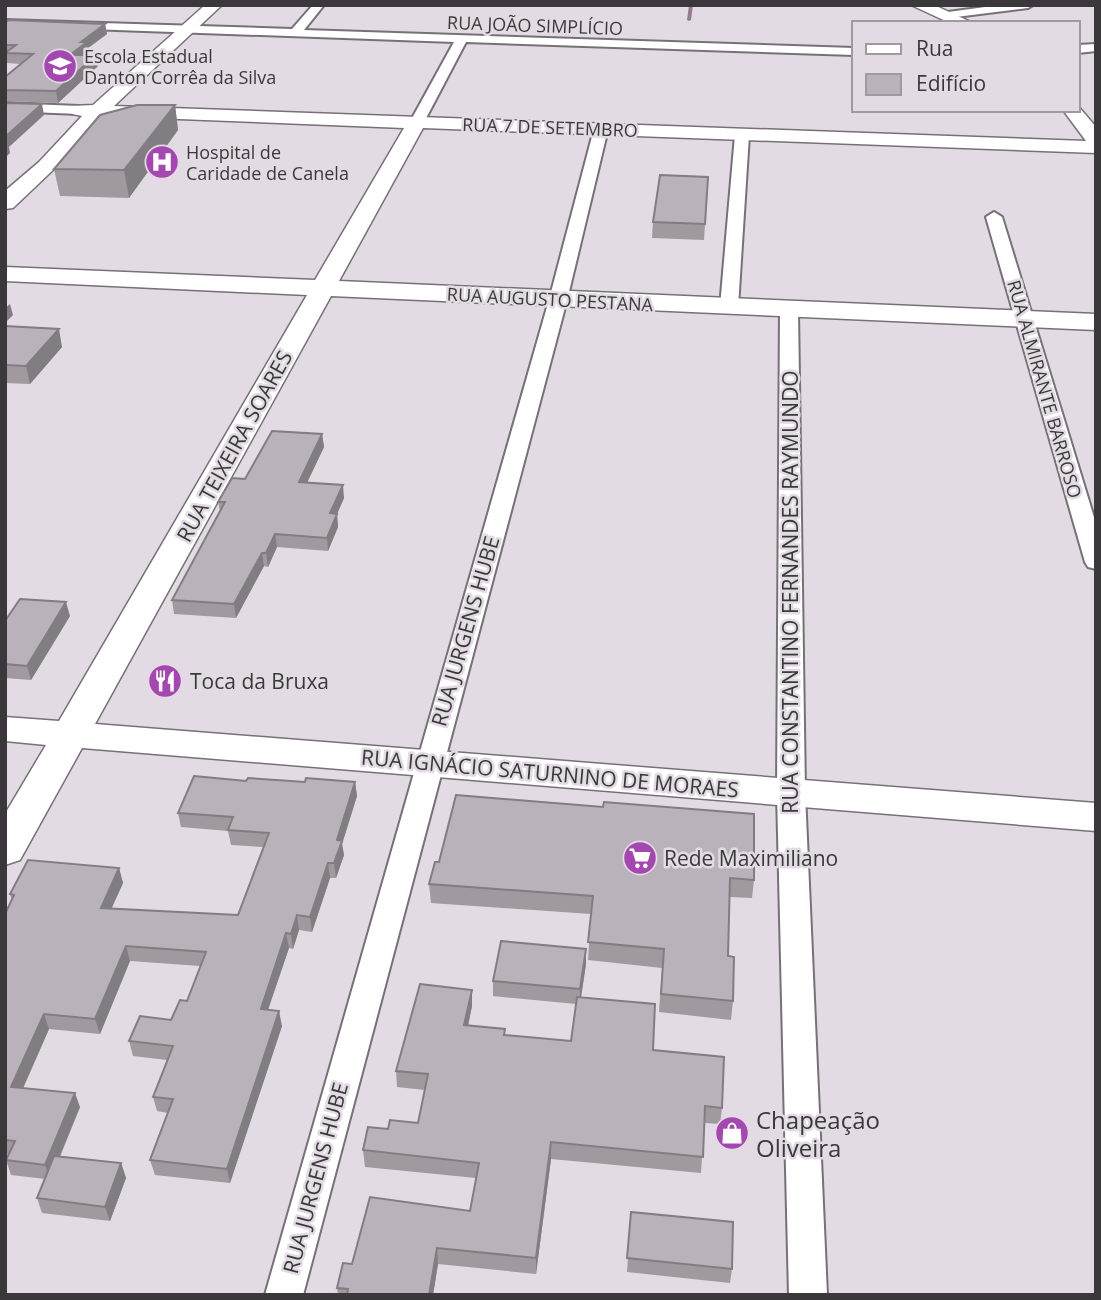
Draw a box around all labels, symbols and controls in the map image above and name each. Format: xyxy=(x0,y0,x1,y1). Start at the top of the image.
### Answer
street label: RUA JOÃO SIMPLÍCIO xyxy=(447,10,623,40)
legend xyxy=(852,21,1080,112)
text: Rua xyxy=(916,34,954,62)
place label: Escola Estadual Danton Corrêa da Silva xyxy=(84,44,276,89)
school or university icon: Escola Estadual Danton Corrêa da Silva xyxy=(41,47,79,85)
text: Edifício xyxy=(916,69,986,97)
street label: RUA 7 DE SETEMBRO xyxy=(462,112,638,142)
place label: Hospital de Caridade de Canela xyxy=(186,140,349,185)
hospital icon: Hospital de Caridade de Canela xyxy=(143,143,181,181)
street label: RUA ALMIRANTE BARROSO xyxy=(1002,277,1088,501)
street label: RUA AUGUSTO PESTANA xyxy=(446,282,654,316)
street label: RUA TEIXEIRA SOARES xyxy=(170,345,298,547)
street label: RUA CONSTANTINO FERNANDES RAYMUNDO xyxy=(776,370,804,814)
street label: RUA JURGENS HUBE xyxy=(424,533,506,729)
restaurant icon: Toca da Bruxa xyxy=(146,662,184,700)
place label: Toca da Bruxa xyxy=(190,667,329,695)
street label: RUA IGNÁCIO SATURNINO DE MORAES xyxy=(360,743,740,803)
supermarket icon: Rede Maximiliano xyxy=(621,839,659,877)
place label: Rede Maximiliano xyxy=(664,844,838,872)
street label: RUA JURGENS HUBE xyxy=(276,1079,354,1277)
place label: Chapeação Oliveira xyxy=(756,1103,880,1164)
shop icon: Chapeação Oliveira xyxy=(713,1114,751,1152)

